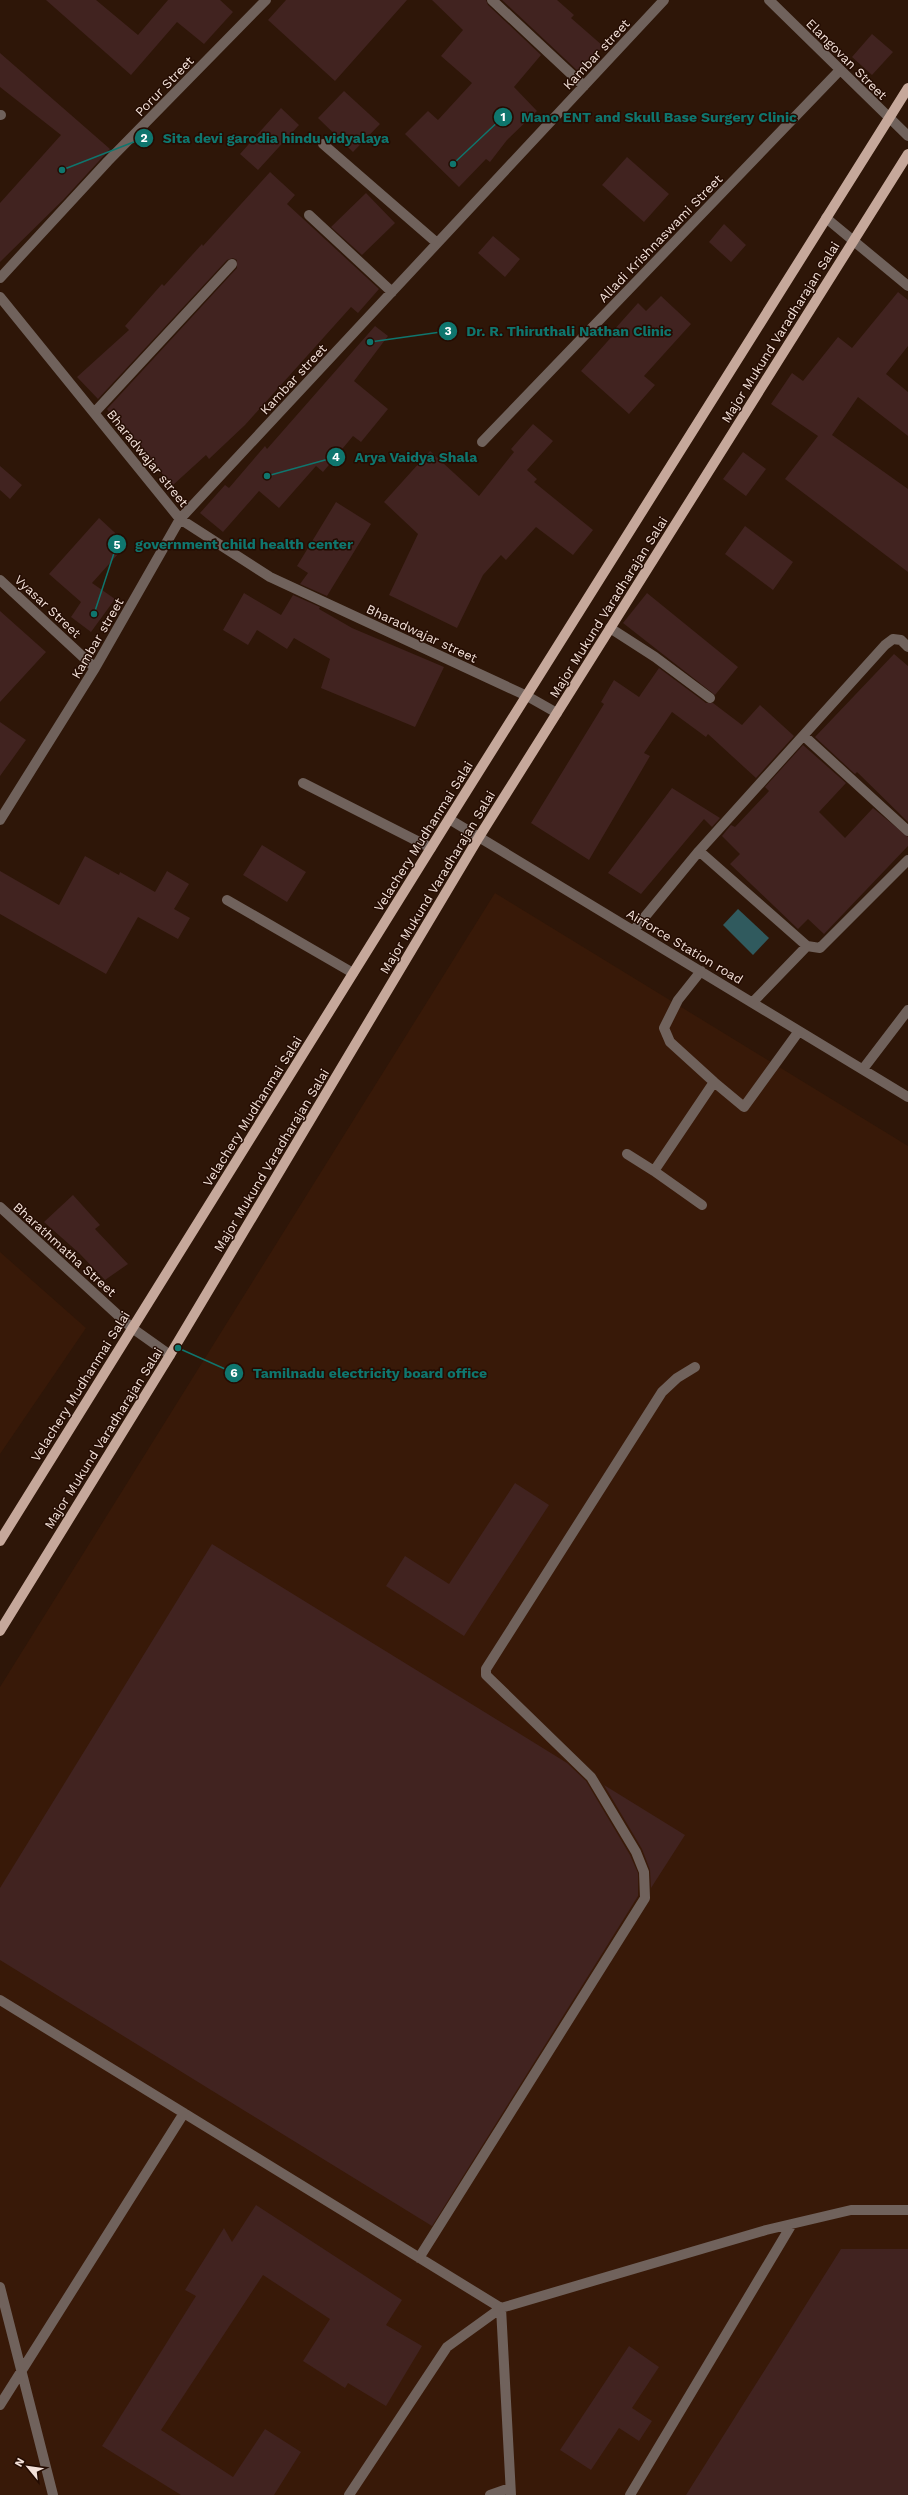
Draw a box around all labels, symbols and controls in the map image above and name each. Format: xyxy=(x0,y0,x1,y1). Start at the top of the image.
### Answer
street label: Kambar street xyxy=(560,16,633,93)
street label: Elangovan Street xyxy=(803,16,891,103)
street label: Porur Street xyxy=(132,53,197,119)
callout: Mano ENT and Skull Base Surgery Clinic xyxy=(493,104,805,130)
text: Mano ENT and Skull Base Surgery Clinic xyxy=(521,109,797,125)
text: 1 xyxy=(500,110,506,124)
callout: Sita devi garodia hindu vidyalaya xyxy=(134,125,397,151)
text: Sita devi garodia hindu vidyalaya xyxy=(163,130,390,146)
text: 2 xyxy=(140,131,148,145)
street label: Alladi Krishnaswami Street xyxy=(595,171,726,305)
street label: Major Mukund Varadharajan Salai xyxy=(718,239,843,426)
callout: Dr. R. Thiruthali Nathan Clinic xyxy=(438,318,680,344)
text: Dr. R. Thiruthali Nathan Clinic xyxy=(466,323,672,339)
text: 3 xyxy=(444,324,452,338)
street label: Kambar street xyxy=(257,341,330,418)
street label: Bharadwajar street xyxy=(104,407,192,510)
callout: Arya Vaidya Shala xyxy=(326,444,485,470)
text: Arya Vaidya Shala xyxy=(355,449,478,465)
text: 4 xyxy=(332,450,340,464)
street label: Major Mukund Varadharajan Salai xyxy=(546,514,671,701)
callout: government child health center xyxy=(107,531,361,557)
text: government child health center xyxy=(135,536,353,552)
text: 5 xyxy=(114,538,121,552)
street label: Vyasar Street xyxy=(11,572,84,641)
street label: Kambar street xyxy=(68,595,127,681)
street label: Bharadwajar street xyxy=(364,601,480,666)
street label: Velachery Mudhanmai Salai xyxy=(371,758,476,914)
street label: Major Mukund Varadharajan Salai xyxy=(377,788,498,976)
street label: Airforce Station road xyxy=(624,906,746,987)
street label: Velachery Mudhanmai Salai xyxy=(200,1033,305,1189)
street label: Major Mukund Varadharajan Salai xyxy=(211,1066,332,1254)
street label: Bharathmatha Street xyxy=(10,1199,120,1300)
street label: Velachery Mudhanmai Salai xyxy=(28,1308,133,1464)
street label: Major Mukund Varadharajan Salai xyxy=(41,1345,166,1532)
callout: Tamilnadu electricity board office xyxy=(224,1360,495,1386)
text: Tamilnadu electricity board office xyxy=(253,1365,487,1381)
text: 6 xyxy=(230,1366,238,1380)
north arrow xyxy=(8,2447,48,2487)
text: N xyxy=(12,2456,27,2469)

